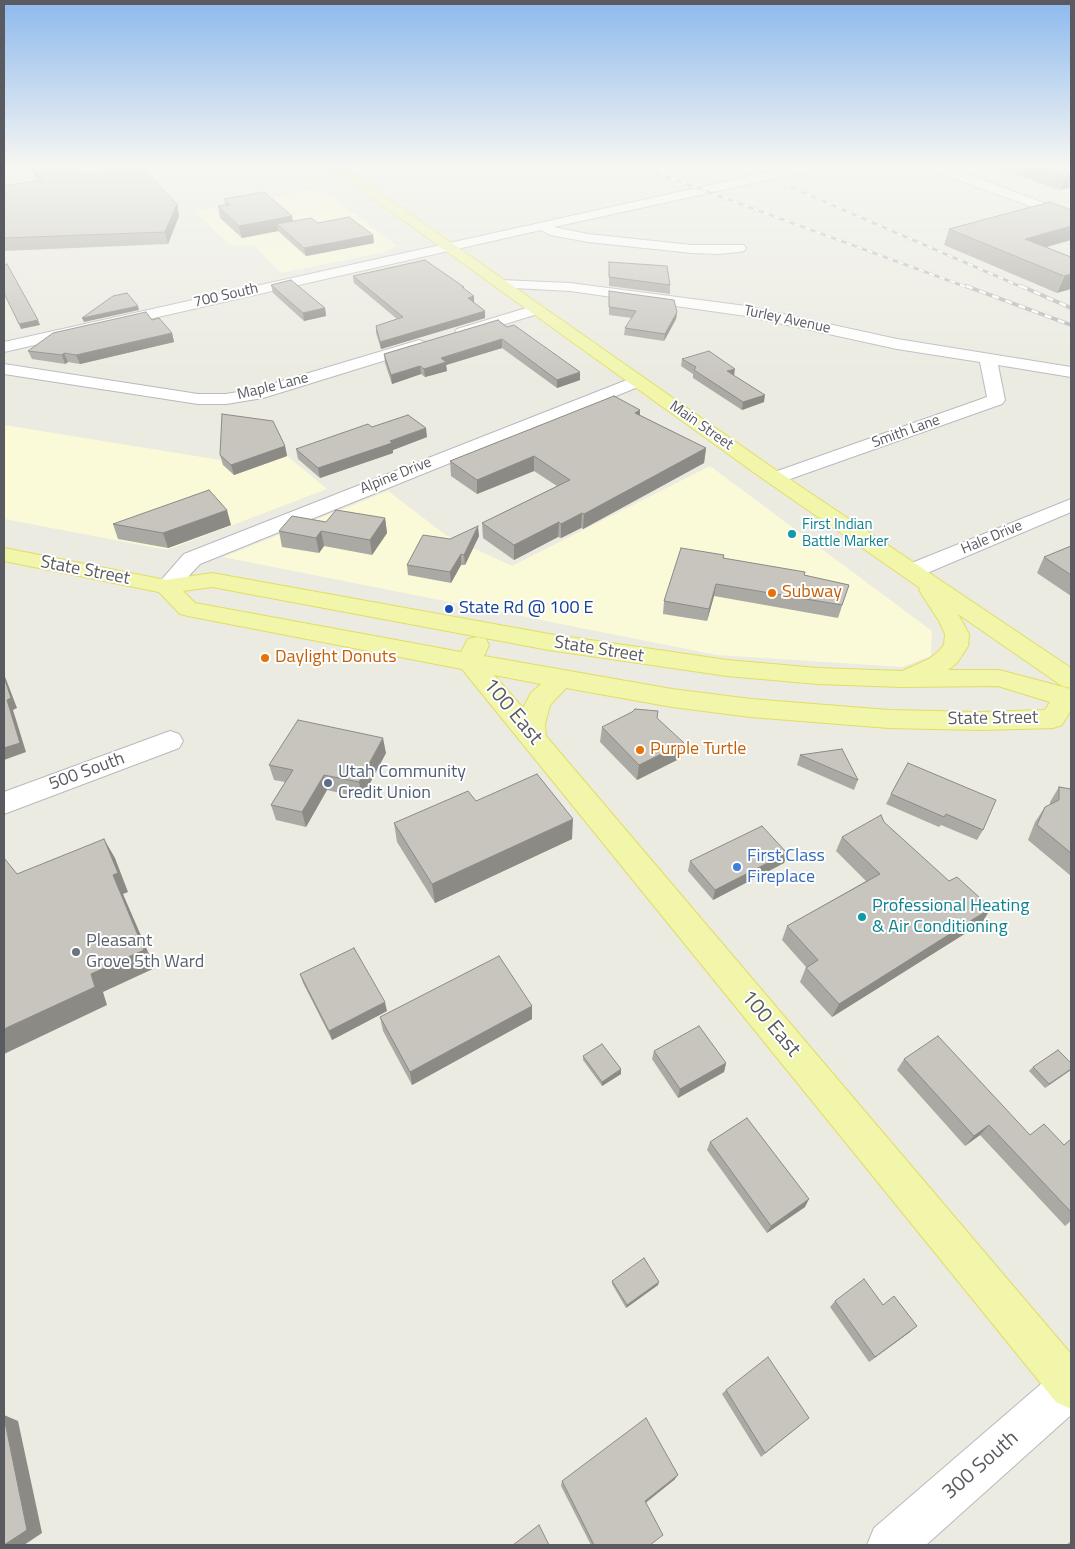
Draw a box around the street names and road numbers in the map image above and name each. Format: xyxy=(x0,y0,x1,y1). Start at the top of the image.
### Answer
street label: 700 South xyxy=(192,280,260,312)
street label: Turley Avenue xyxy=(742,302,832,338)
street label: Maple Lane xyxy=(236,369,310,405)
street label: Main Street xyxy=(666,398,736,454)
street label: Smith Lane xyxy=(870,411,942,453)
street label: Alpine Drive xyxy=(358,454,434,498)
street label: Hale Drive xyxy=(959,517,1025,559)
street label: State Street xyxy=(38,552,132,590)
street label: State Street xyxy=(553,632,645,668)
street label: 100 East xyxy=(477,674,547,750)
street label: State Street xyxy=(947,707,1039,731)
street label: 500 South xyxy=(46,748,128,796)
street label: 100 East xyxy=(735,986,805,1062)
street label: 300 South xyxy=(938,1426,1024,1506)

